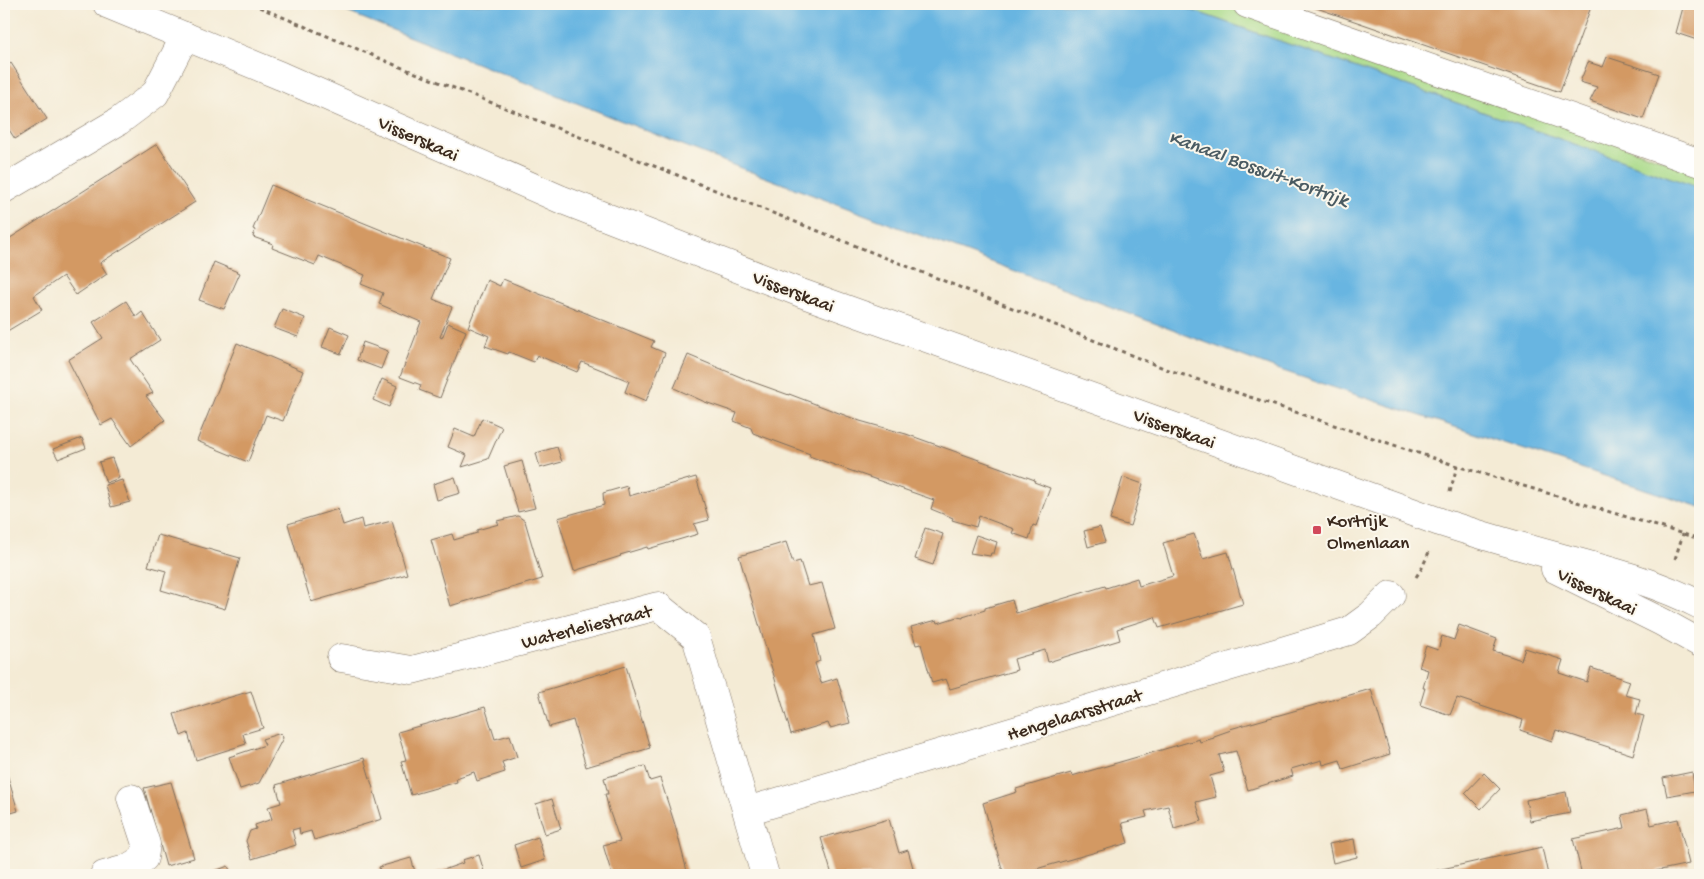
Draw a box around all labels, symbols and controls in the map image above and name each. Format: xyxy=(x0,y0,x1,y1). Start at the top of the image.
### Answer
street label: Visserskaai xyxy=(373,112,461,168)
water label: Kanaal Bossuit-Kortrijk xyxy=(1165,127,1353,214)
street label: Visserskaai xyxy=(748,267,837,319)
street label: Visserskaai xyxy=(1129,404,1218,456)
place label: Kortrijk Olmenlaan xyxy=(1327,511,1409,556)
marker: Kortrijk Olmenlaan xyxy=(1311,524,1323,536)
street label: Visserskaai xyxy=(1552,564,1640,622)
street label: Waterleliestraat xyxy=(519,601,657,656)
street label: Hengelaarsstraat xyxy=(1005,684,1147,748)

